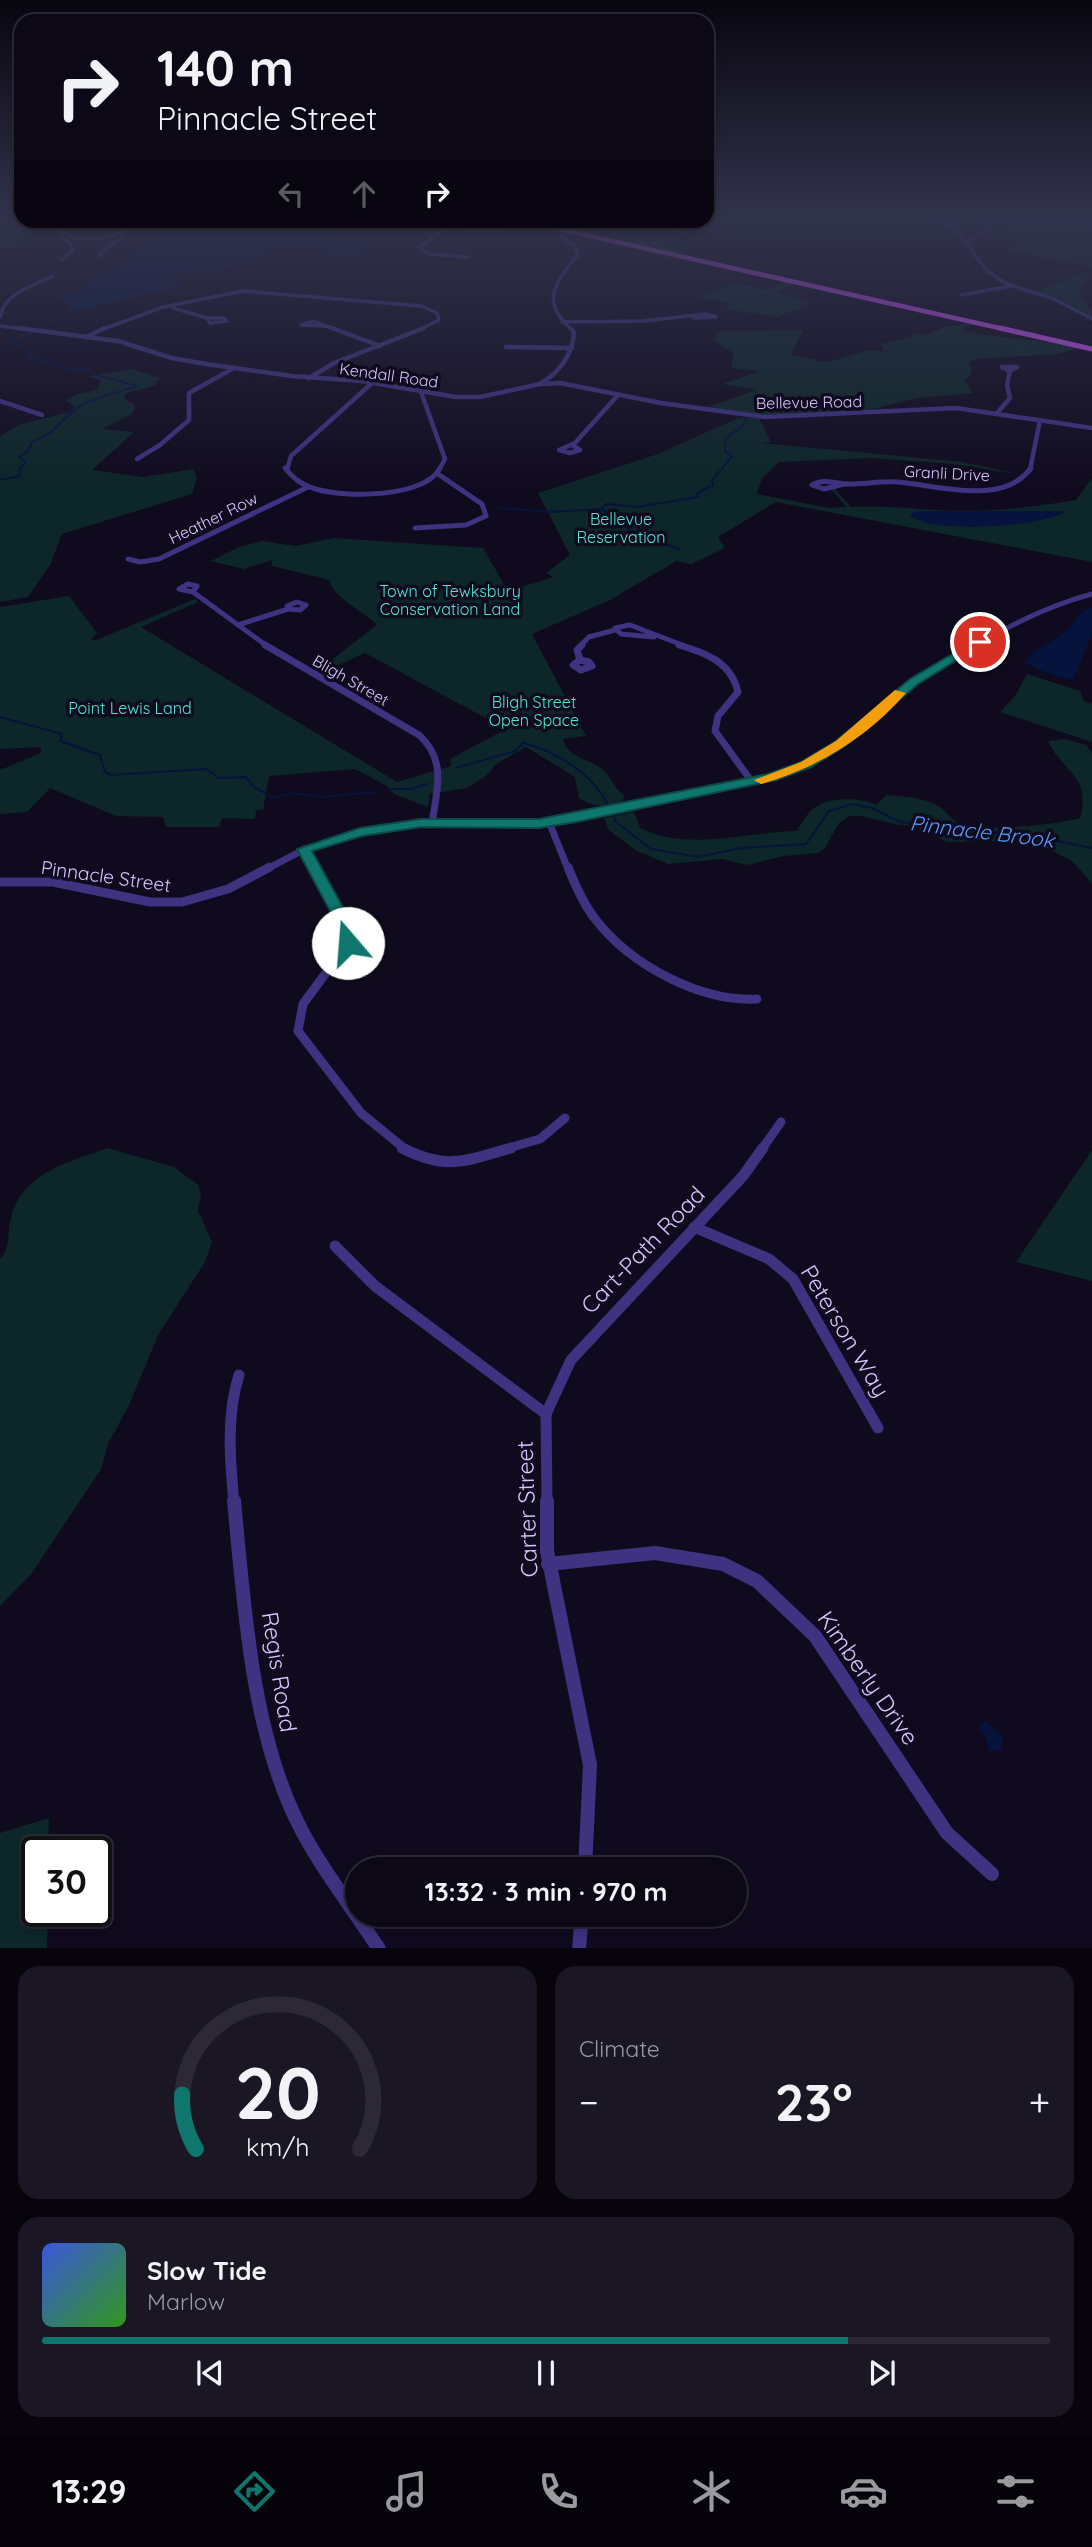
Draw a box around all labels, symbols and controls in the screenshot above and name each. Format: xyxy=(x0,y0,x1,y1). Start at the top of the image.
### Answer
text: 140 m xyxy=(157,37,294,98)
icon: right xyxy=(42,42,133,133)
text: Pinnacle Street xyxy=(157,98,377,138)
icon: left xyxy=(272,175,310,213)
icon: ahead xyxy=(345,175,383,213)
icon: right xyxy=(418,175,456,213)
street label: Kendall Road xyxy=(338,358,440,392)
street label: Bellevue Road xyxy=(756,391,862,413)
street label: Granli Drive xyxy=(904,461,990,485)
street label: Heather Row xyxy=(165,488,261,548)
park label: Bellevue Reservation xyxy=(576,509,666,547)
park label: Town of Tewksbury Conservation Land xyxy=(379,581,521,619)
pin xyxy=(950,612,1010,672)
icon: arrive xyxy=(961,623,999,661)
street label: Bligh Street xyxy=(309,650,393,710)
park label: Bligh Street Open Space xyxy=(489,692,579,730)
park label: Point Lewis Land xyxy=(68,698,192,718)
water label: Pinnacle Brook xyxy=(909,809,1057,853)
street label: Pinnacle Street xyxy=(40,855,172,897)
position arrow xyxy=(311,906,385,980)
street label: Cart-Path Road xyxy=(574,1180,711,1320)
street label: Peterson Way xyxy=(795,1259,896,1402)
street label: Carter Street xyxy=(510,1440,543,1578)
street label: Kimberly Drive xyxy=(812,1605,925,1750)
street label: Regis Road xyxy=(256,1610,303,1734)
speed limit sign: 30 xyxy=(21,1836,112,1927)
text: 13:32 · 3 min · 970 m xyxy=(425,1875,667,1908)
text: Climate xyxy=(579,2034,660,2063)
text: 20 xyxy=(234,2046,321,2137)
text: 23° xyxy=(775,2069,853,2134)
text: − xyxy=(579,2078,599,2126)
text: + xyxy=(1029,2078,1050,2126)
text: km/h xyxy=(246,2130,309,2161)
text: Slow Tide xyxy=(147,2254,267,2287)
text: Marlow xyxy=(147,2287,225,2316)
icon: previous xyxy=(191,2354,229,2392)
icon: pause xyxy=(527,2354,565,2392)
icon: next xyxy=(863,2354,901,2392)
icon: directions xyxy=(230,2467,279,2516)
icon: music xyxy=(382,2467,431,2516)
icon: phone xyxy=(534,2467,583,2516)
icon: climate xyxy=(687,2467,736,2516)
icon: car xyxy=(839,2467,888,2516)
icon: filters xyxy=(991,2467,1040,2516)
text: 13:29 xyxy=(52,2471,126,2511)

